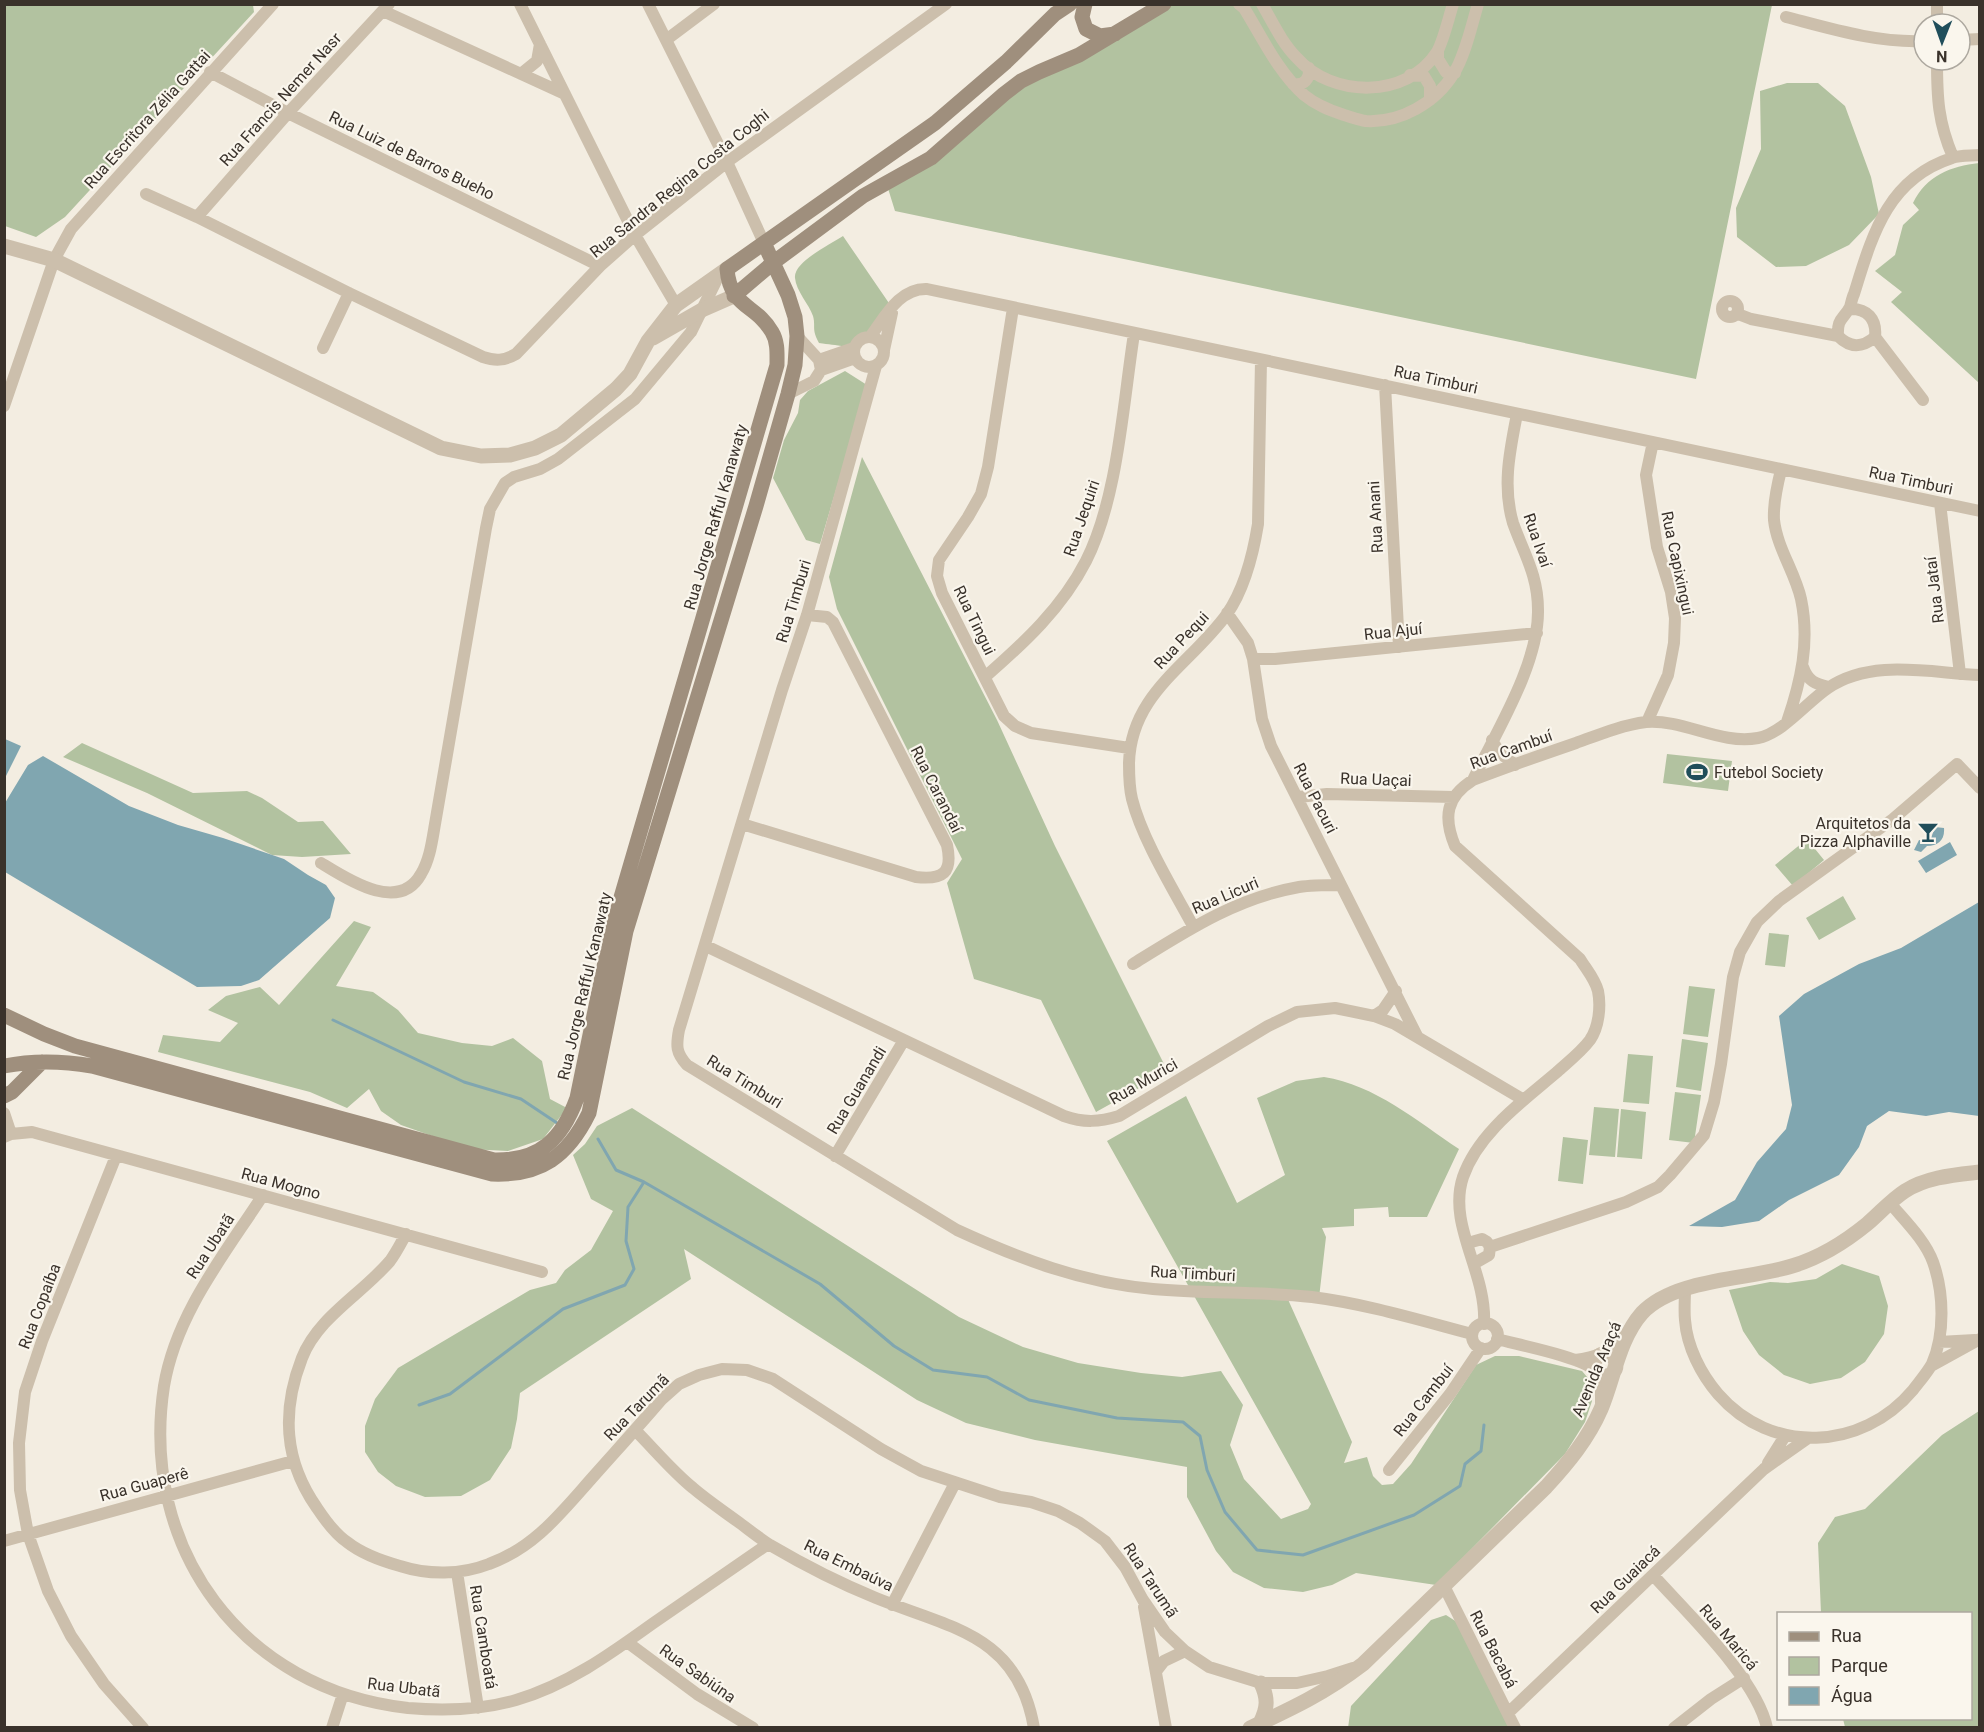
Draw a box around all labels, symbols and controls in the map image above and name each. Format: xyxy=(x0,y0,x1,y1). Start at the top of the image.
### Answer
north arrow xyxy=(1912,12,1972,72)
street label: Rua Francis Nemer Nasr xyxy=(216,28,346,170)
street label: Rua Escritora Zélia Gattai xyxy=(80,46,214,192)
text: N xyxy=(1936,47,1948,66)
street label: Rua Sandra Regina Costa Coghi xyxy=(586,105,773,262)
street label: Rua Luiz de Barros Bueho xyxy=(326,107,498,204)
street label: Rua Timburi xyxy=(1392,361,1480,398)
street label: Rua Jorge Rafful Kanawaty xyxy=(680,422,751,612)
street label: Rua Timburi xyxy=(1867,462,1955,499)
street label: Rua Jequiri xyxy=(1060,477,1103,559)
street label: Rua Anani xyxy=(1364,480,1387,553)
street label: Rua Capixingui xyxy=(1657,509,1698,617)
street label: Rua Ivaí xyxy=(1519,511,1556,571)
street label: Rua Jataí xyxy=(1921,555,1948,624)
street label: Rua Timburi xyxy=(772,557,815,645)
street label: Rua Tingui xyxy=(950,582,1000,658)
street label: Rua Pequi xyxy=(1150,608,1213,673)
street label: Rua Ajuí xyxy=(1363,619,1424,644)
street label: Rua Cambuí xyxy=(1467,725,1556,773)
street label: Rua Carandaí xyxy=(907,743,967,837)
street label: Rua Pacuri xyxy=(1290,760,1341,837)
sports icon: Futebol Society xyxy=(1685,760,1709,784)
place label: Futebol Society xyxy=(1714,763,1824,782)
street label: Rua Uaçai xyxy=(1340,769,1412,790)
place label: Arquitetos da Pizza Alphaville xyxy=(1800,814,1911,851)
bar icon: Arquitetos da Pizza Alphaville xyxy=(1916,820,1940,844)
street label: Rua Licuri xyxy=(1189,873,1261,918)
street label: Rua Jorge Rafful Kanawaty xyxy=(554,890,615,1082)
street label: Rua Guanandi xyxy=(823,1043,890,1138)
street label: Rua Timburi xyxy=(703,1051,786,1112)
street label: Rua Murici xyxy=(1106,1054,1181,1109)
street label: Rua Mogno xyxy=(239,1164,323,1203)
street label: Rua Ubatã xyxy=(182,1210,238,1282)
street label: Rua Copaíba xyxy=(14,1261,65,1352)
street label: Rua Timburi xyxy=(1150,1262,1236,1285)
street label: Avenida Araçá xyxy=(1568,1319,1625,1420)
street label: Rua Cambuí xyxy=(1389,1360,1458,1440)
street label: Rua Tarumã xyxy=(600,1370,673,1445)
street label: Rua Guaperê xyxy=(98,1464,191,1505)
street label: Rua Embaúva xyxy=(801,1536,897,1595)
street label: Rua Tarumã xyxy=(1119,1539,1182,1621)
street label: Rua Guaiacá xyxy=(1587,1541,1664,1617)
street label: Rua Camboatá xyxy=(466,1584,501,1691)
street label: Rua Maricá xyxy=(1695,1600,1762,1674)
street label: Rua Bacabá xyxy=(1466,1607,1521,1691)
legend xyxy=(1777,1612,1972,1720)
text: Rua xyxy=(1831,1625,1862,1646)
street label: Rua Sabiúna xyxy=(656,1640,740,1707)
text: Parque xyxy=(1831,1655,1888,1676)
street label: Rua Ubatã xyxy=(366,1674,442,1701)
text: Água xyxy=(1831,1685,1873,1706)

